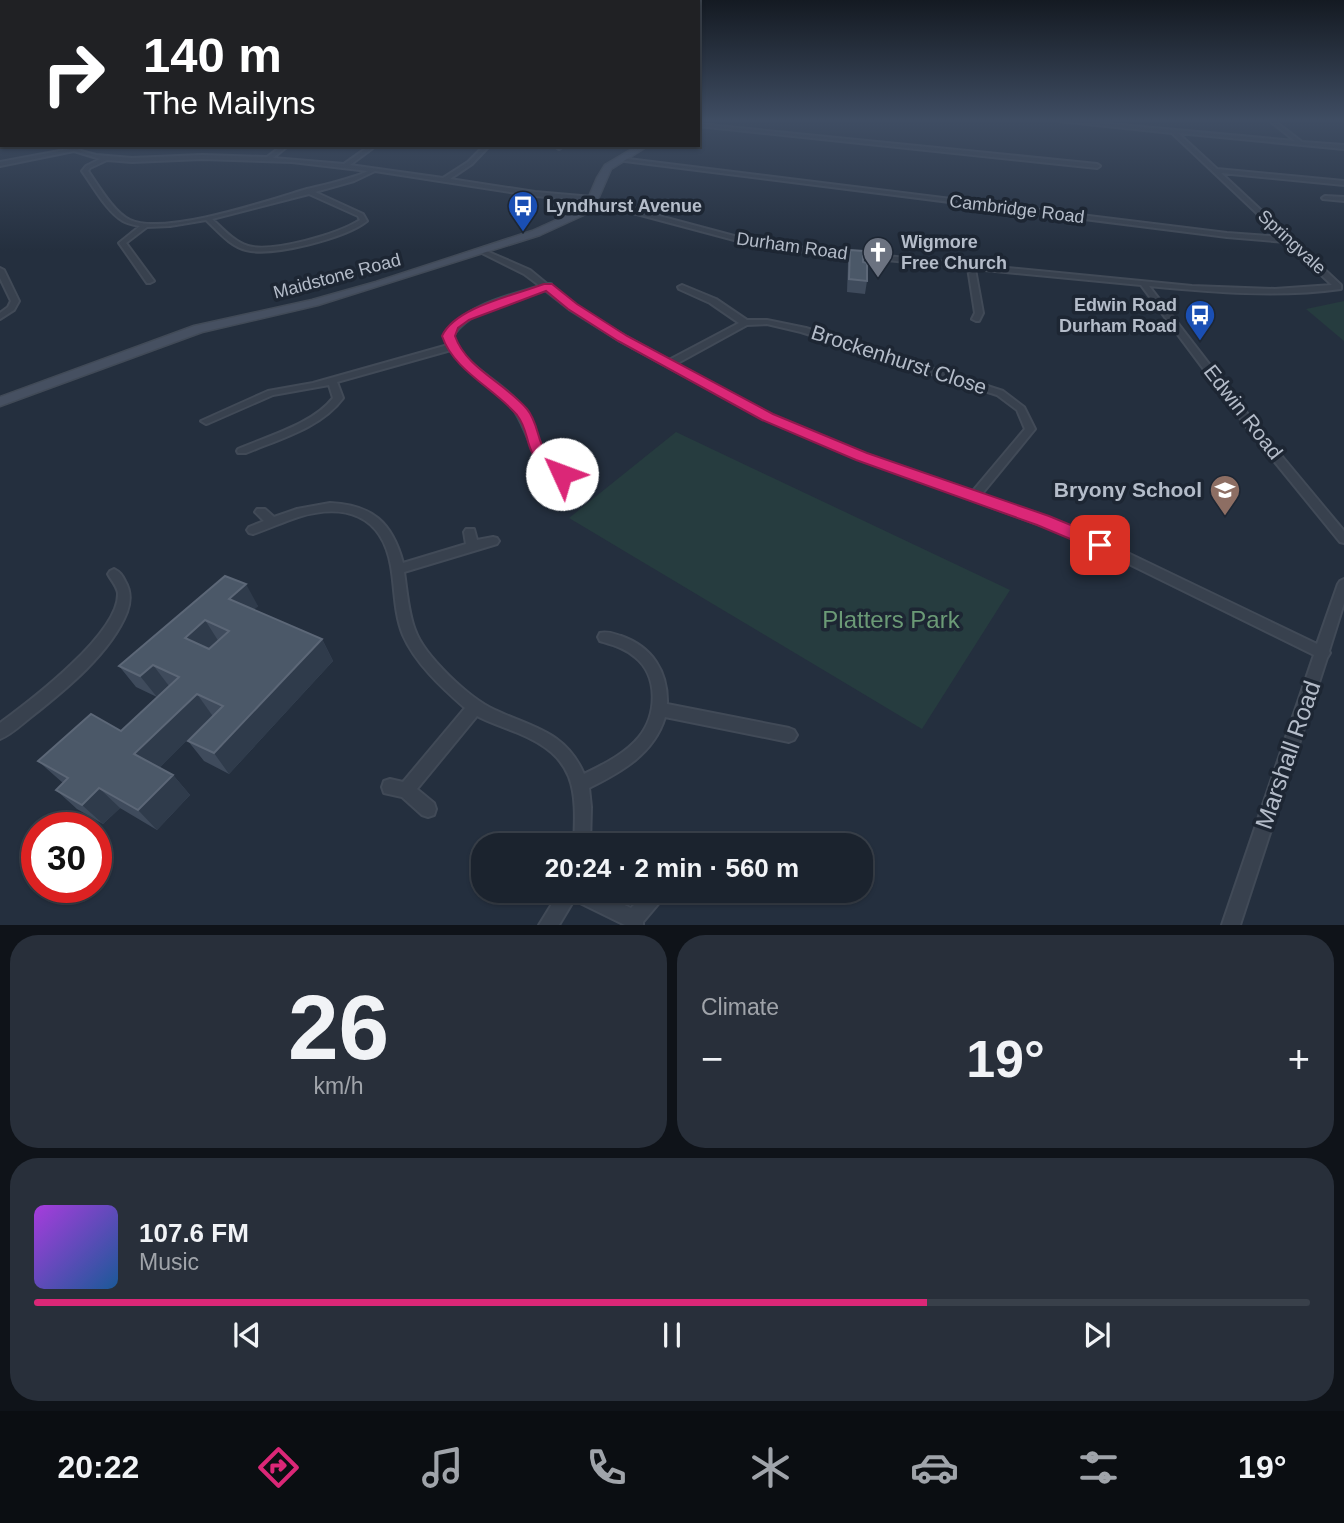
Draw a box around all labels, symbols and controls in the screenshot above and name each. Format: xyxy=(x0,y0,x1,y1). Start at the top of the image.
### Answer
icon: right xyxy=(28,28,119,119)
text: 140 m xyxy=(143,28,282,82)
text: The Mailyns xyxy=(143,85,316,121)
bus stop icon: Lyndhurst Avenue xyxy=(506,189,540,233)
street label: Cambridge Road xyxy=(948,191,1086,227)
place label: Lyndhurst Avenue xyxy=(546,196,702,216)
street label: Springvale xyxy=(1254,206,1330,278)
street label: Durham Road xyxy=(735,228,849,264)
place label: Wigmore Free Church xyxy=(901,232,1007,273)
church icon: Wigmore Free Church xyxy=(861,235,895,279)
street label: Maidstone Road xyxy=(271,249,403,303)
place label: Edwin Road Durham Road xyxy=(1059,295,1177,336)
bus stop icon: Edwin Road Durham Road xyxy=(1183,298,1217,342)
street label: Brockenhurst Close xyxy=(808,320,990,399)
street label: Edwin Road xyxy=(1199,360,1287,463)
position arrow xyxy=(525,437,599,511)
school or university icon: Bryony School xyxy=(1208,473,1242,517)
place label: Bryony School xyxy=(1054,478,1202,501)
pin xyxy=(1070,515,1130,575)
icon: arrive xyxy=(1081,526,1119,564)
park label: Platters Park xyxy=(822,606,961,633)
street label: Marshall Road xyxy=(1250,677,1325,832)
speed limit sign: 30 xyxy=(21,812,112,903)
text: 20:24 · 2 min · 560 m xyxy=(545,853,799,883)
text: 26 xyxy=(288,977,389,1078)
text: Climate xyxy=(701,994,779,1020)
text: 19° xyxy=(966,1030,1045,1088)
text: − xyxy=(701,1038,723,1080)
text: + xyxy=(1288,1038,1310,1080)
text: km/h xyxy=(314,1073,363,1099)
text: 107.6 FM xyxy=(139,1218,249,1248)
text: Music xyxy=(139,1249,199,1275)
icon: previous xyxy=(228,1316,266,1354)
icon: pause xyxy=(653,1316,691,1354)
icon: next xyxy=(1078,1316,1116,1354)
icon: directions xyxy=(254,1443,303,1492)
icon: music xyxy=(418,1443,467,1492)
icon: phone xyxy=(582,1443,631,1492)
icon: climate xyxy=(746,1443,795,1492)
icon: car xyxy=(910,1443,959,1492)
icon: filters xyxy=(1074,1443,1123,1492)
text: 20:22 xyxy=(57,1449,139,1485)
text: 19° xyxy=(1238,1449,1287,1485)

